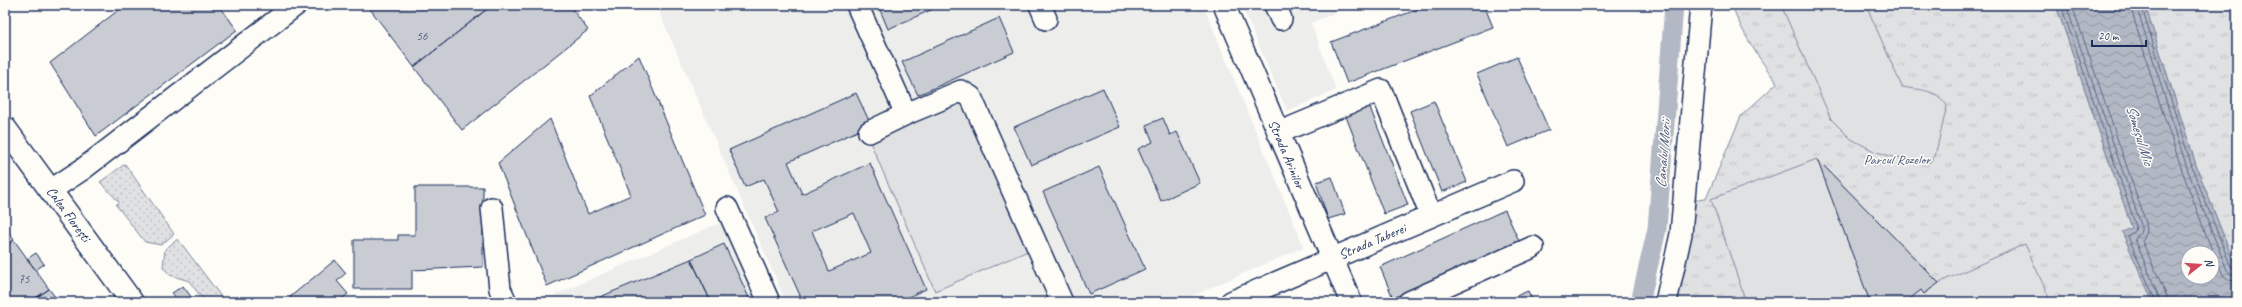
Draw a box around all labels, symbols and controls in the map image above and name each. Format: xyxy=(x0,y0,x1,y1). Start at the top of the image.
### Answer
scale bar xyxy=(2092,22,2146,48)
house number: 56 xyxy=(417,28,428,44)
text: 20 m xyxy=(2098,28,2120,44)
water label: Someșul Mic xyxy=(2121,103,2158,169)
water label: Canalul Morii xyxy=(1652,115,1676,188)
street label: Strada Arinilor xyxy=(1264,117,1309,193)
park label: Parcul Rozelor xyxy=(1864,151,1931,168)
street label: Calea Florești xyxy=(43,183,96,247)
street label: Strada Taberei xyxy=(1336,219,1410,263)
north arrow xyxy=(2180,245,2220,285)
text: N xyxy=(2202,257,2218,269)
house number: 75 xyxy=(19,271,30,287)

